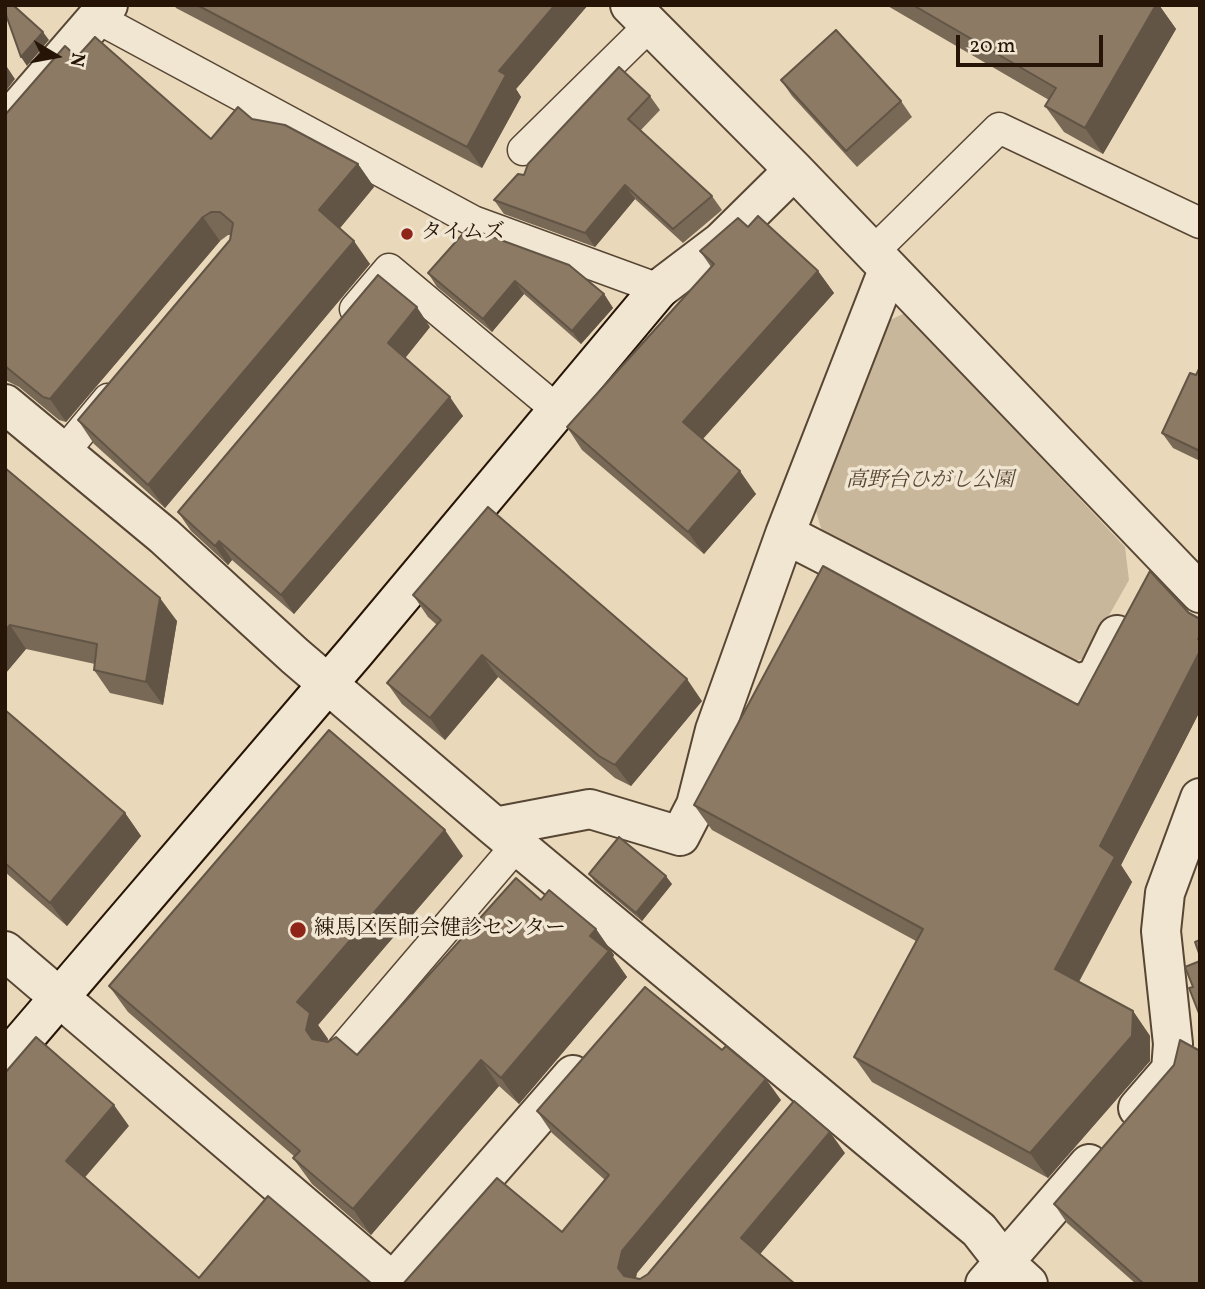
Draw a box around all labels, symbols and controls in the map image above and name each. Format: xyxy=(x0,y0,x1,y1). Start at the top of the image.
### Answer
north arrow xyxy=(21,21,91,91)
scale bar xyxy=(960,21,1107,65)
text: 20 m xyxy=(969,32,1015,61)
text: N xyxy=(63,51,91,69)
place label: タイムズ xyxy=(421,221,505,247)
marker: タイムズ xyxy=(399,226,415,242)
park label: 高野台ひがし公園 xyxy=(846,469,1014,495)
place label: 練馬区医師会健診センター xyxy=(314,917,566,943)
marker: 練馬区医師会健診センター xyxy=(288,920,308,940)

